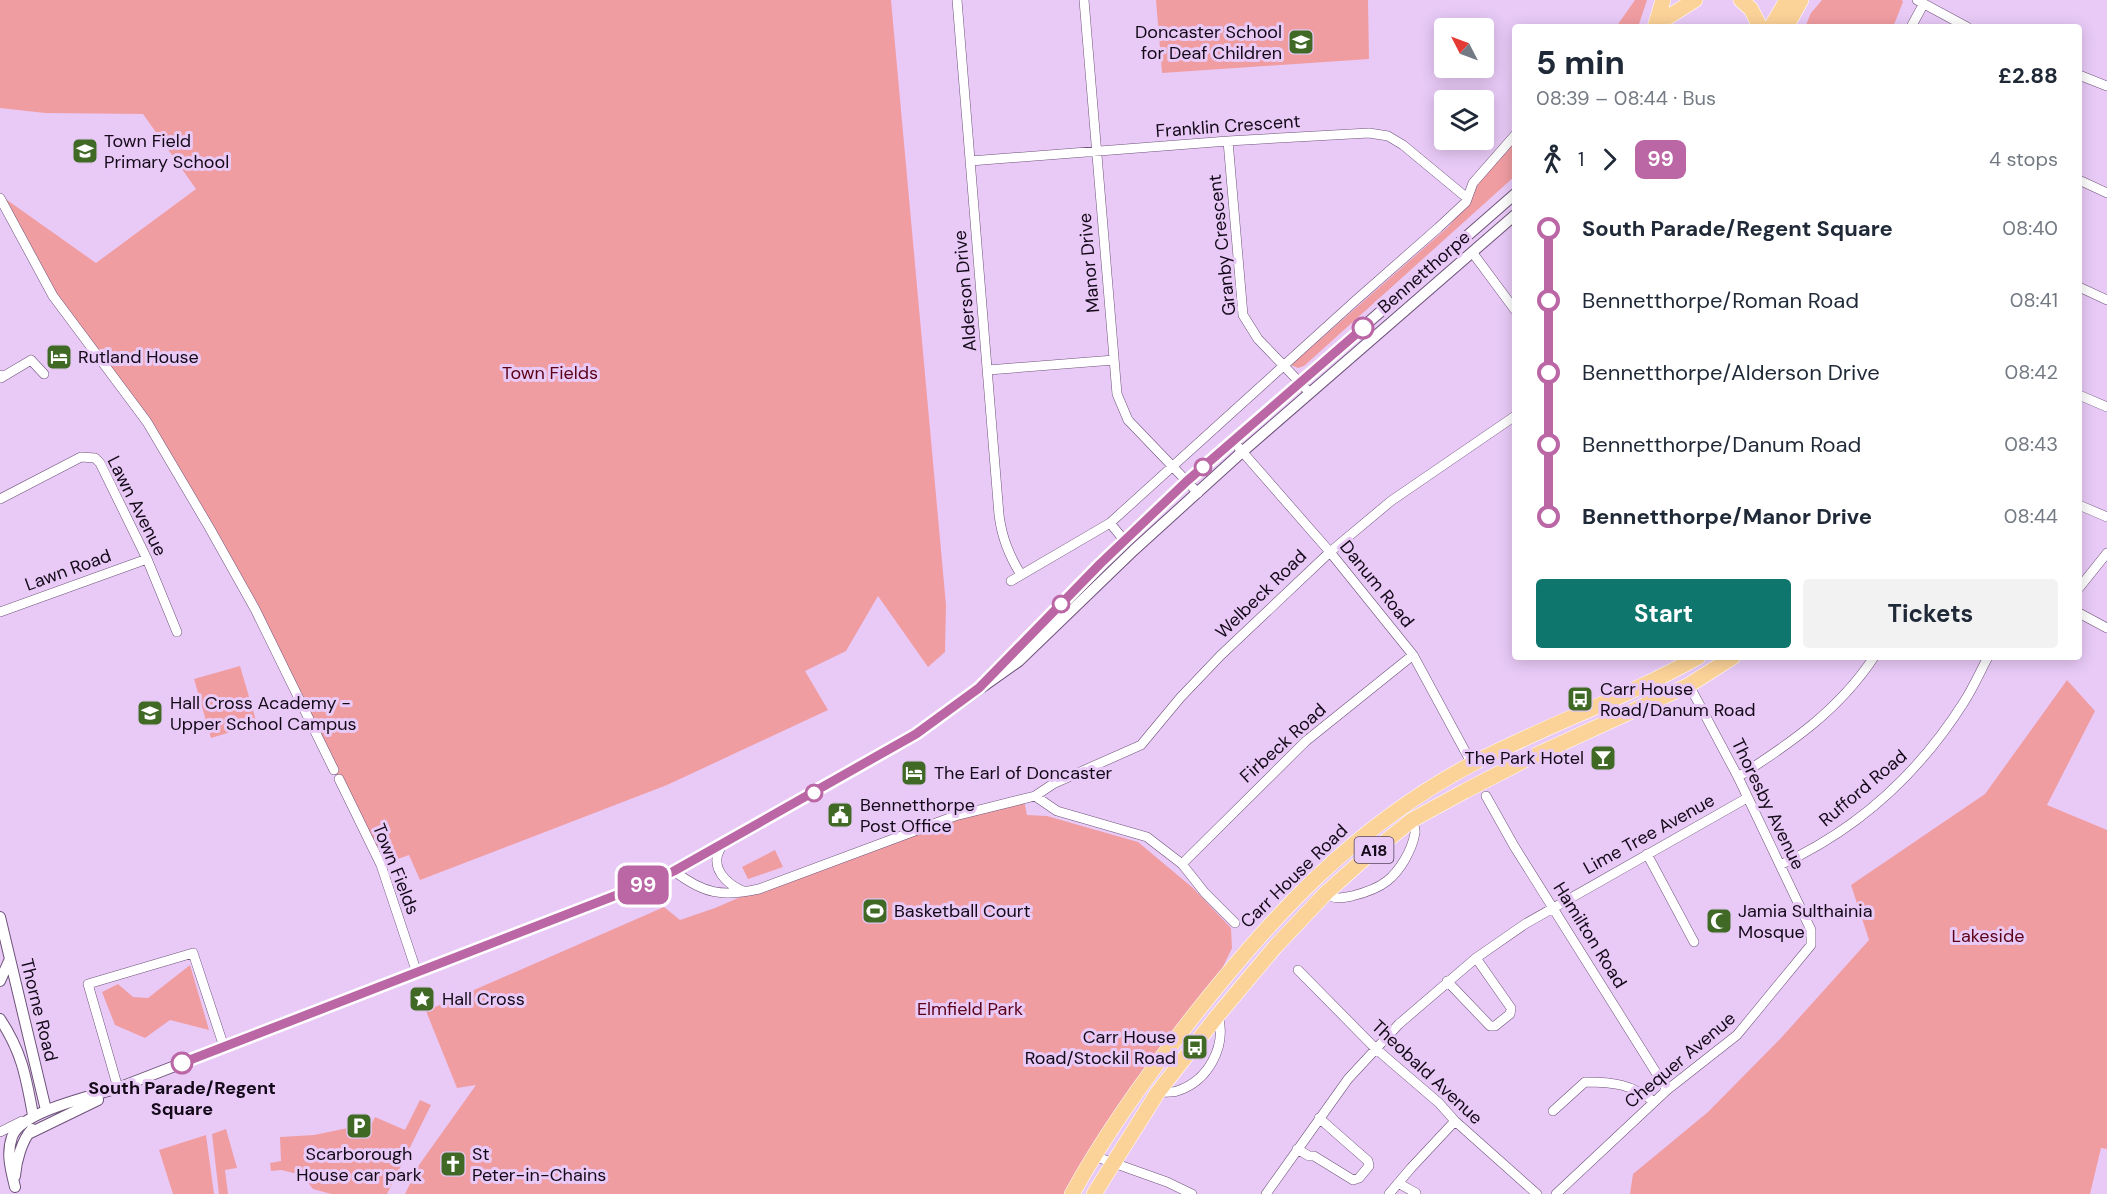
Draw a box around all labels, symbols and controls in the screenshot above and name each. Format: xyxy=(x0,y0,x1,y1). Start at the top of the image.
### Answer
north arrow xyxy=(1434,18,1494,78)
map controls xyxy=(1434,18,1494,150)
place label: Doncaster School for Deaf Children xyxy=(1135,20,1282,65)
school or university icon: Doncaster School for Deaf Children xyxy=(1286,27,1316,57)
text: 5 min xyxy=(1536,41,1625,84)
text: £2.88 xyxy=(1998,61,2058,90)
text: 08:39 – 08:44 · Bus xyxy=(1536,85,1716,111)
button: layers xyxy=(1434,90,1494,150)
street label: Franklin Crescent xyxy=(1155,109,1301,143)
place label: Town Field Primary School xyxy=(104,129,229,174)
school or university icon: Town Field Primary School xyxy=(70,136,100,166)
icon: walk xyxy=(1536,143,1569,176)
icon: forward xyxy=(1593,143,1626,176)
text: 99 xyxy=(1647,145,1674,173)
text: 1 xyxy=(1578,146,1584,172)
text: 4 stops xyxy=(1989,146,2058,172)
street label: Granby Crescent xyxy=(1203,173,1241,317)
street label: Manor Drive xyxy=(1073,212,1105,314)
text: South Parade/Regent Square xyxy=(1582,214,1893,243)
text: 08:40 xyxy=(2002,215,2058,241)
street label: Bennetthorpe xyxy=(1373,225,1475,319)
street label: Alderson Drive xyxy=(948,229,982,353)
text: Bennetthorpe/Roman Road xyxy=(1582,286,1859,315)
text: 08:41 xyxy=(2010,287,2058,313)
unlabelled marker xyxy=(1352,317,1374,339)
hotel icon: Rutland House xyxy=(44,342,74,372)
place label: Rutland House xyxy=(78,345,199,369)
text: Bennetthorpe/Alderson Drive xyxy=(1582,358,1880,387)
text: 08:42 xyxy=(2004,359,2058,385)
park label: Town Fields xyxy=(502,361,598,385)
text: Bennetthorpe/Danum Road xyxy=(1582,430,1861,459)
text: 08:43 xyxy=(2004,431,2058,457)
street label: Lawn Avenue xyxy=(102,452,172,560)
unlabelled marker xyxy=(1194,458,1212,476)
text: Bennetthorpe/Manor Drive xyxy=(1582,502,1872,531)
text: 08:44 xyxy=(2004,503,2058,529)
street label: Danum Road xyxy=(1334,535,1420,633)
street label: Lawn Road xyxy=(22,543,114,597)
street label: Welbeck Road xyxy=(1210,544,1312,644)
button: Start xyxy=(1536,579,1791,648)
button: Tickets xyxy=(1803,579,2058,648)
unlabelled marker xyxy=(1052,595,1070,613)
place label: Carr House Road/Danum Road xyxy=(1600,677,1756,722)
bus stop icon: Carr House Road/Danum Road xyxy=(1565,684,1595,714)
place label: Hall Cross Academy - Upper School Campus xyxy=(170,691,357,736)
school or university icon: Hall Cross Academy - Upper School Campus xyxy=(135,698,165,728)
street label: Firbeck Road xyxy=(1235,698,1331,788)
street label: Thoresby Avenue xyxy=(1726,734,1810,874)
bar icon: The Park Hotel xyxy=(1588,743,1618,773)
street label: Rufford Road xyxy=(1814,744,1912,832)
place label: The Park Hotel xyxy=(1465,746,1584,770)
hotel icon: The Earl of Doncaster xyxy=(899,758,929,788)
place label: The Earl of Doncaster xyxy=(934,761,1113,785)
unlabelled marker xyxy=(805,784,823,802)
street label: Lime Tree Avenue xyxy=(1579,788,1719,880)
place label: Bennetthorpe Post Office xyxy=(860,793,975,838)
public building icon: Bennetthorpe Post Office xyxy=(825,800,855,830)
street label: Carr House Road xyxy=(1235,819,1353,933)
street label: Town Fields xyxy=(367,820,425,918)
road number: A18 xyxy=(1354,837,1394,863)
line badge: 99 xyxy=(616,866,670,904)
text: 99 xyxy=(630,871,656,899)
street label: Hamilton Road xyxy=(1548,877,1632,993)
sports icon: Basketball Court xyxy=(860,896,890,926)
place label: Basketball Court xyxy=(894,899,1031,923)
place label: Jamia Sulthainia Mosque xyxy=(1738,899,1872,944)
mosque icon: Jamia Sulthainia Mosque xyxy=(1704,906,1734,936)
park label: Lakeside xyxy=(1952,924,2024,948)
street label: Thorne Road xyxy=(15,956,63,1064)
place icon: Hall Cross xyxy=(407,984,437,1014)
place label: Hall Cross xyxy=(442,987,525,1011)
park label: Elmfield Park xyxy=(917,997,1023,1021)
street label: Chequer Avenue xyxy=(1619,1006,1741,1114)
street label: Theobald Avenue xyxy=(1366,1014,1488,1130)
place label: Carr House Road/Stockil Road xyxy=(1025,1025,1176,1070)
bus stop icon: Carr House Road/Stockil Road xyxy=(1180,1032,1210,1062)
marker: South Parade/Regent Square xyxy=(171,1052,193,1074)
place label: South Parade/Regent Square xyxy=(88,1076,276,1121)
parking icon: Scarborough House car park xyxy=(344,1111,374,1141)
place label: Scarborough House car park xyxy=(296,1142,422,1187)
place label: St Peter-in-Chains xyxy=(472,1142,606,1187)
church icon: St Peter-in-Chains xyxy=(438,1149,468,1179)

